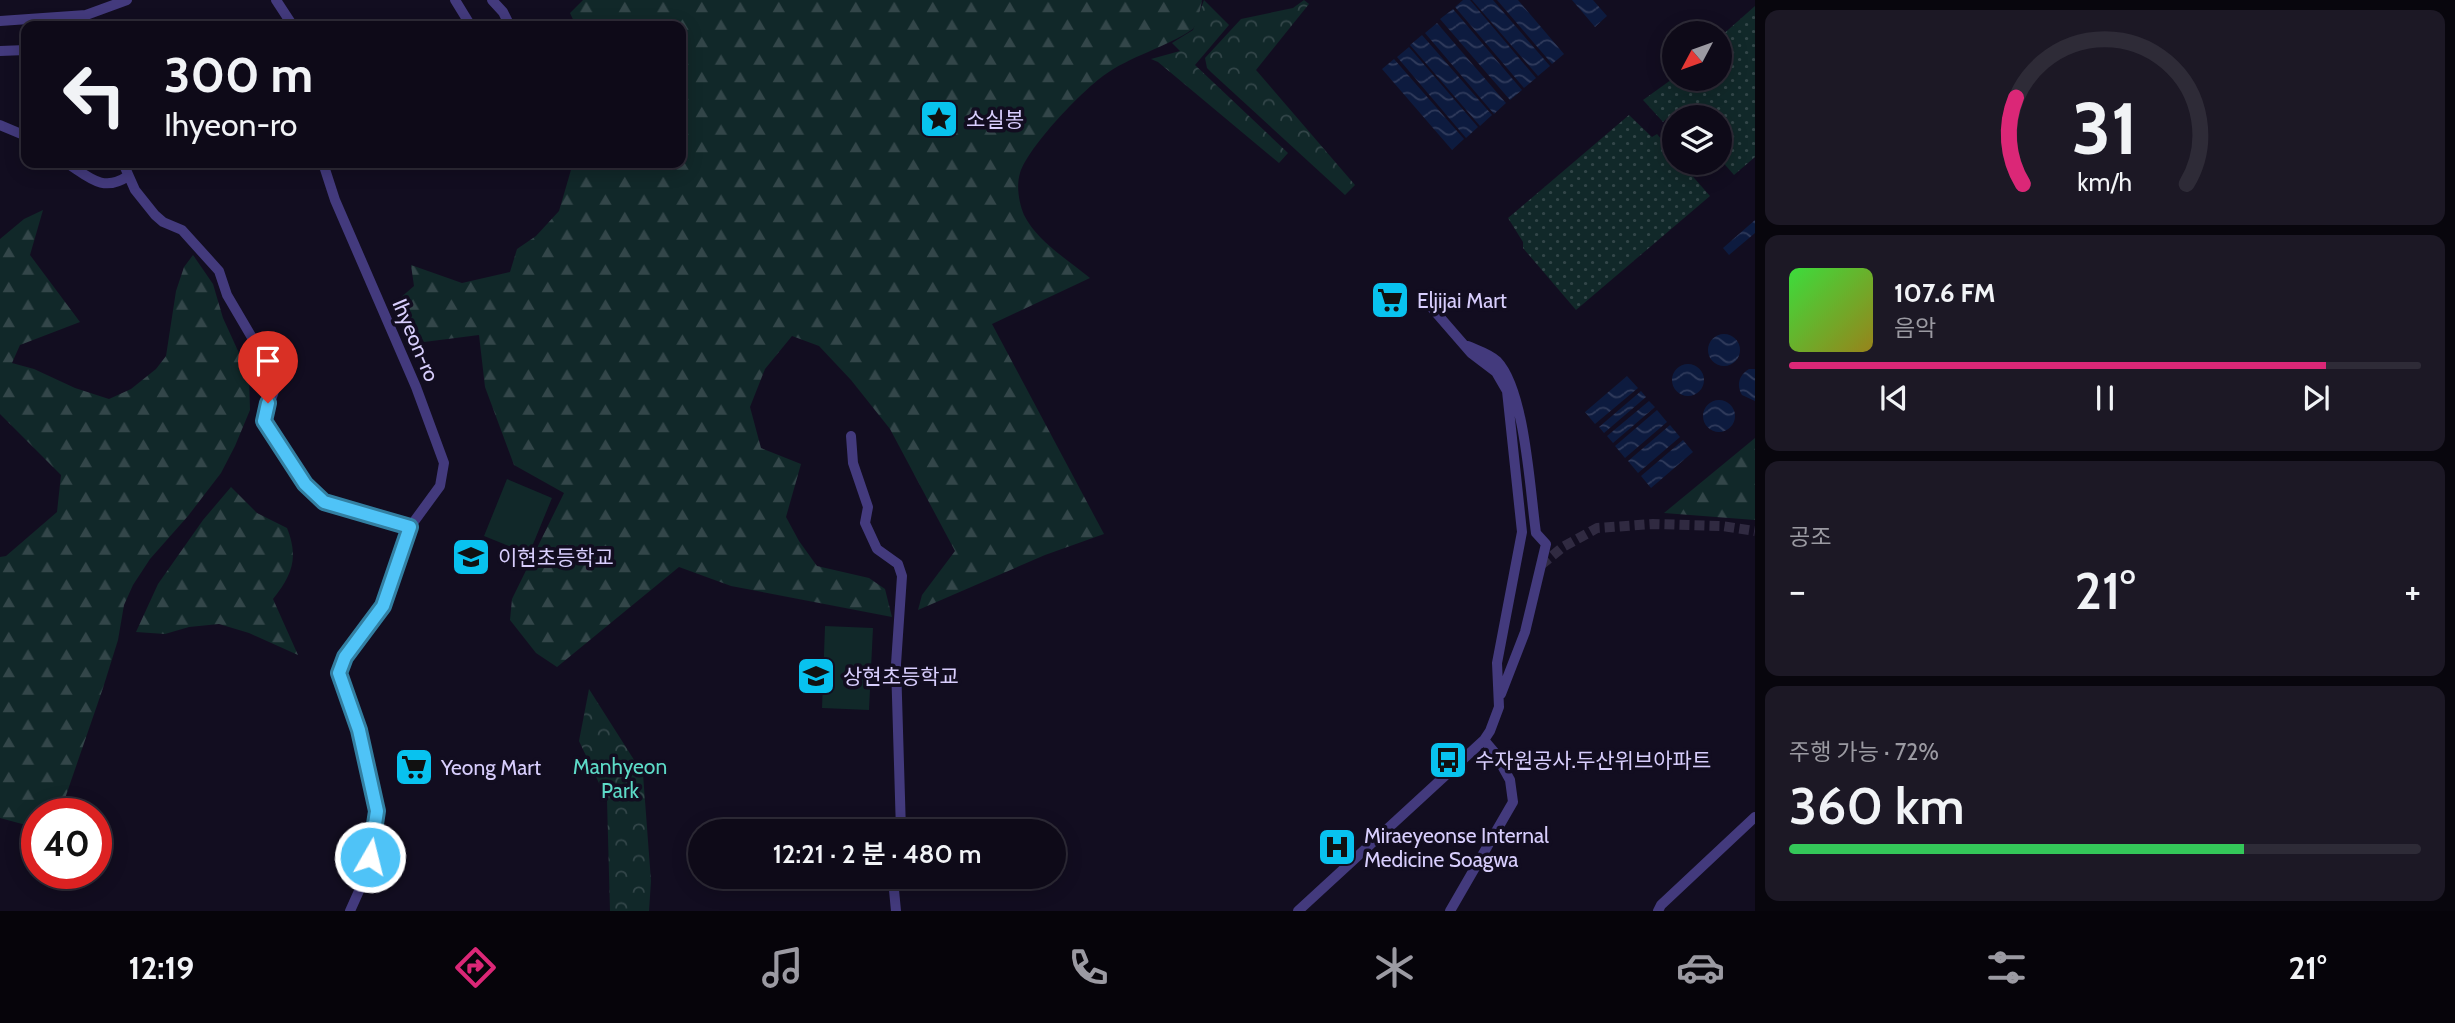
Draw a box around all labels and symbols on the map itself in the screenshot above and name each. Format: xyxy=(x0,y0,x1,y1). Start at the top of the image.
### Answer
north arrow xyxy=(1662,21,1732,91)
place icon: 소실봉 xyxy=(918,98,960,140)
place label: 소실봉 xyxy=(966,107,1024,132)
supermarket icon: Eljijai Mart xyxy=(1369,279,1411,321)
place label: Eljijai Mart xyxy=(1417,288,1507,314)
street label: Ihyeon-ro xyxy=(387,295,445,385)
pin xyxy=(238,331,298,403)
school or university icon: 이현초등학교 xyxy=(450,536,492,578)
place label: 이현초등학교 xyxy=(498,545,614,570)
school or university icon: 상현초등학교 xyxy=(795,655,837,697)
place label: 상현초등학교 xyxy=(843,664,959,689)
bus stop icon: 수자원공사.두산위브아파트 xyxy=(1427,739,1469,781)
supermarket icon: Yeong Mart xyxy=(393,746,435,788)
place label: 수자원공사.두산위브아파트 xyxy=(1475,748,1711,773)
park label: Manhyeon Park xyxy=(573,754,667,803)
place label: Yeong Mart xyxy=(440,755,541,780)
speed limit sign: 40 xyxy=(21,798,112,889)
position arrow xyxy=(333,820,407,894)
place label: Miraeyeonse Internal Medicine Soagwa xyxy=(1364,823,1549,872)
hospital icon: Miraeyeonse Internal Medicine Soagwa xyxy=(1316,826,1358,868)

